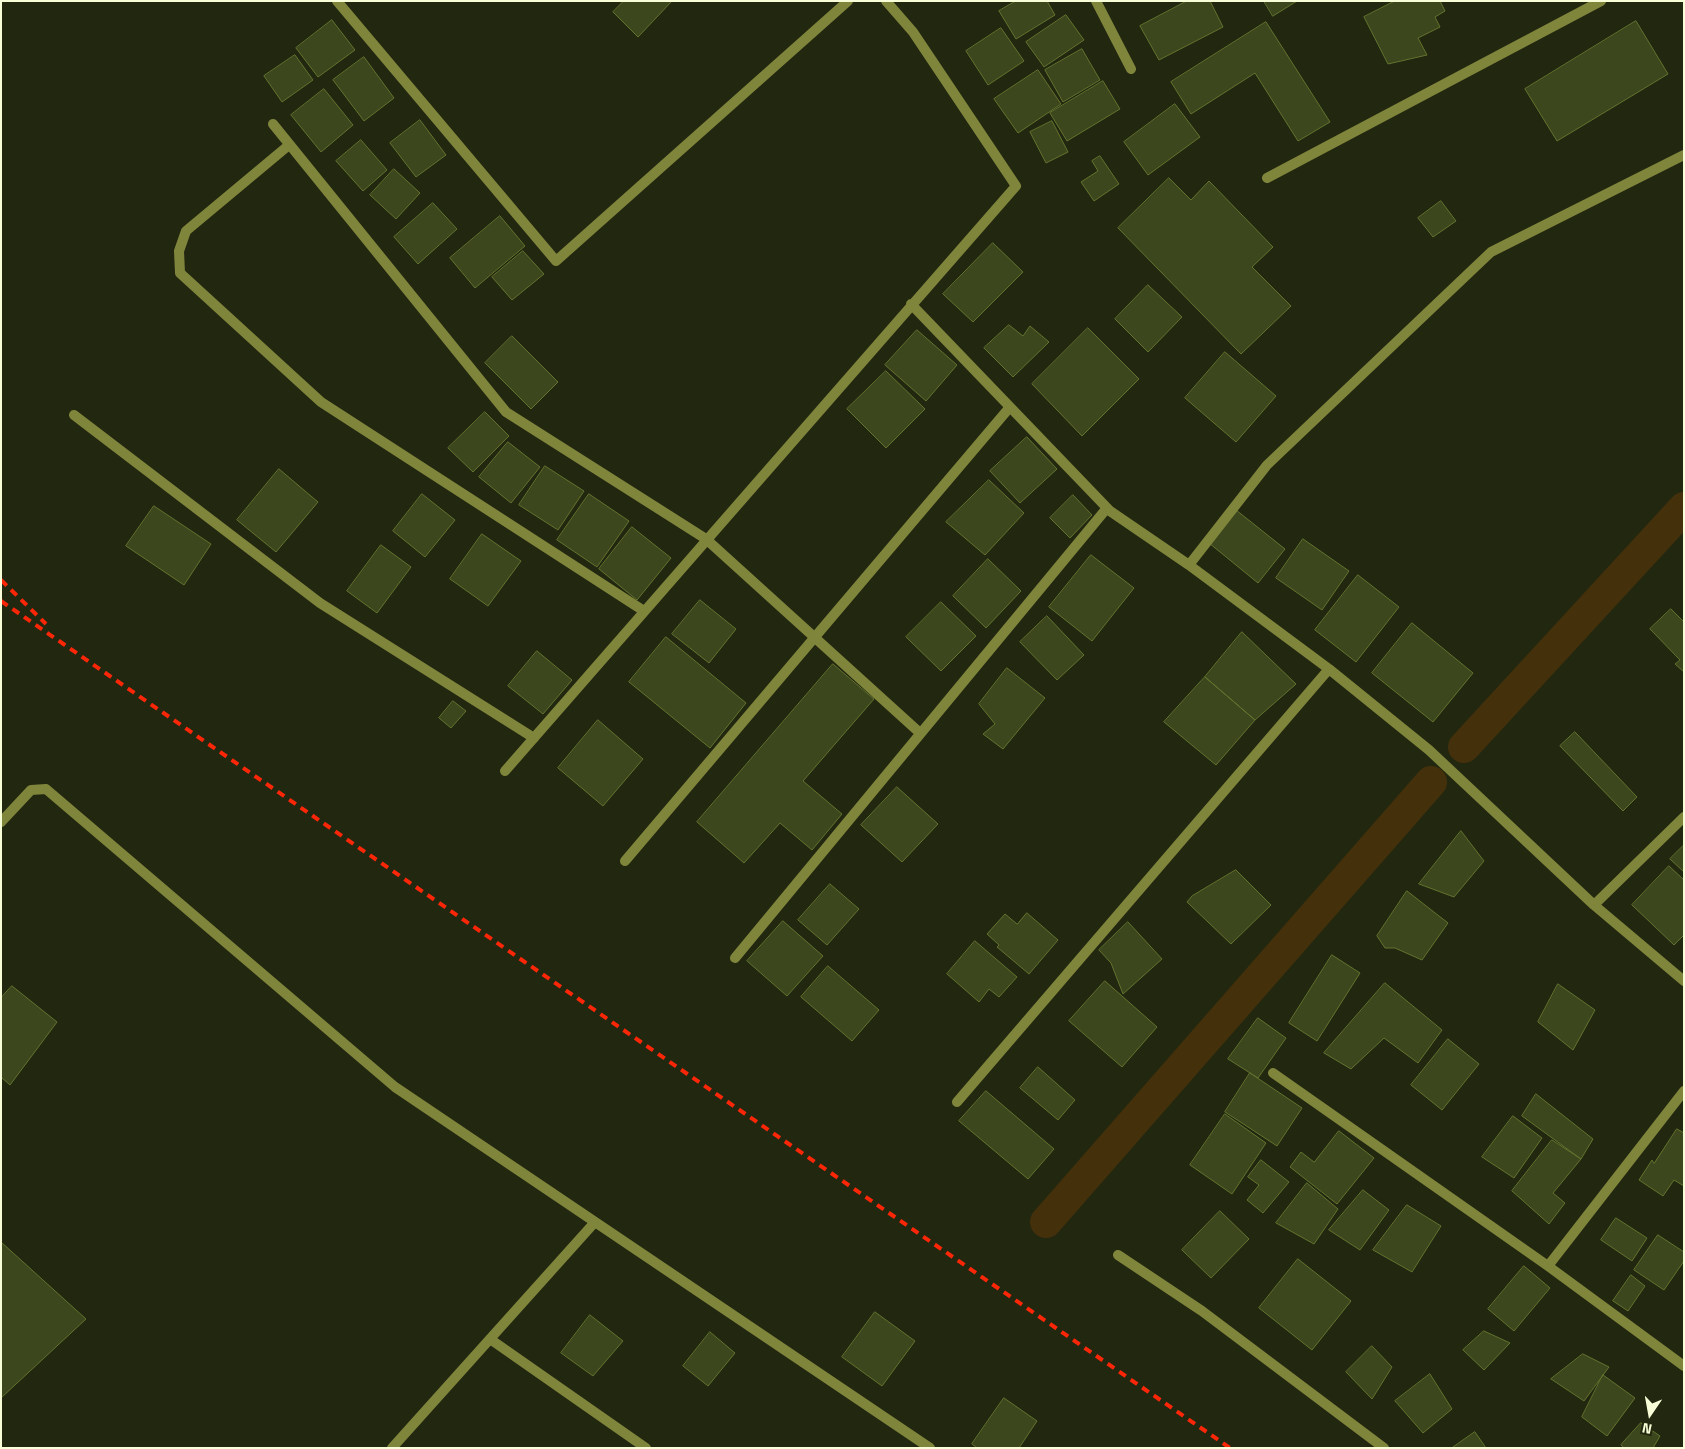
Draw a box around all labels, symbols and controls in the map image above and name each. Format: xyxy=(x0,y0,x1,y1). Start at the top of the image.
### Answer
north arrow xyxy=(1625,1389,1675,1439)
text: N xyxy=(1640,1418,1654,1440)

